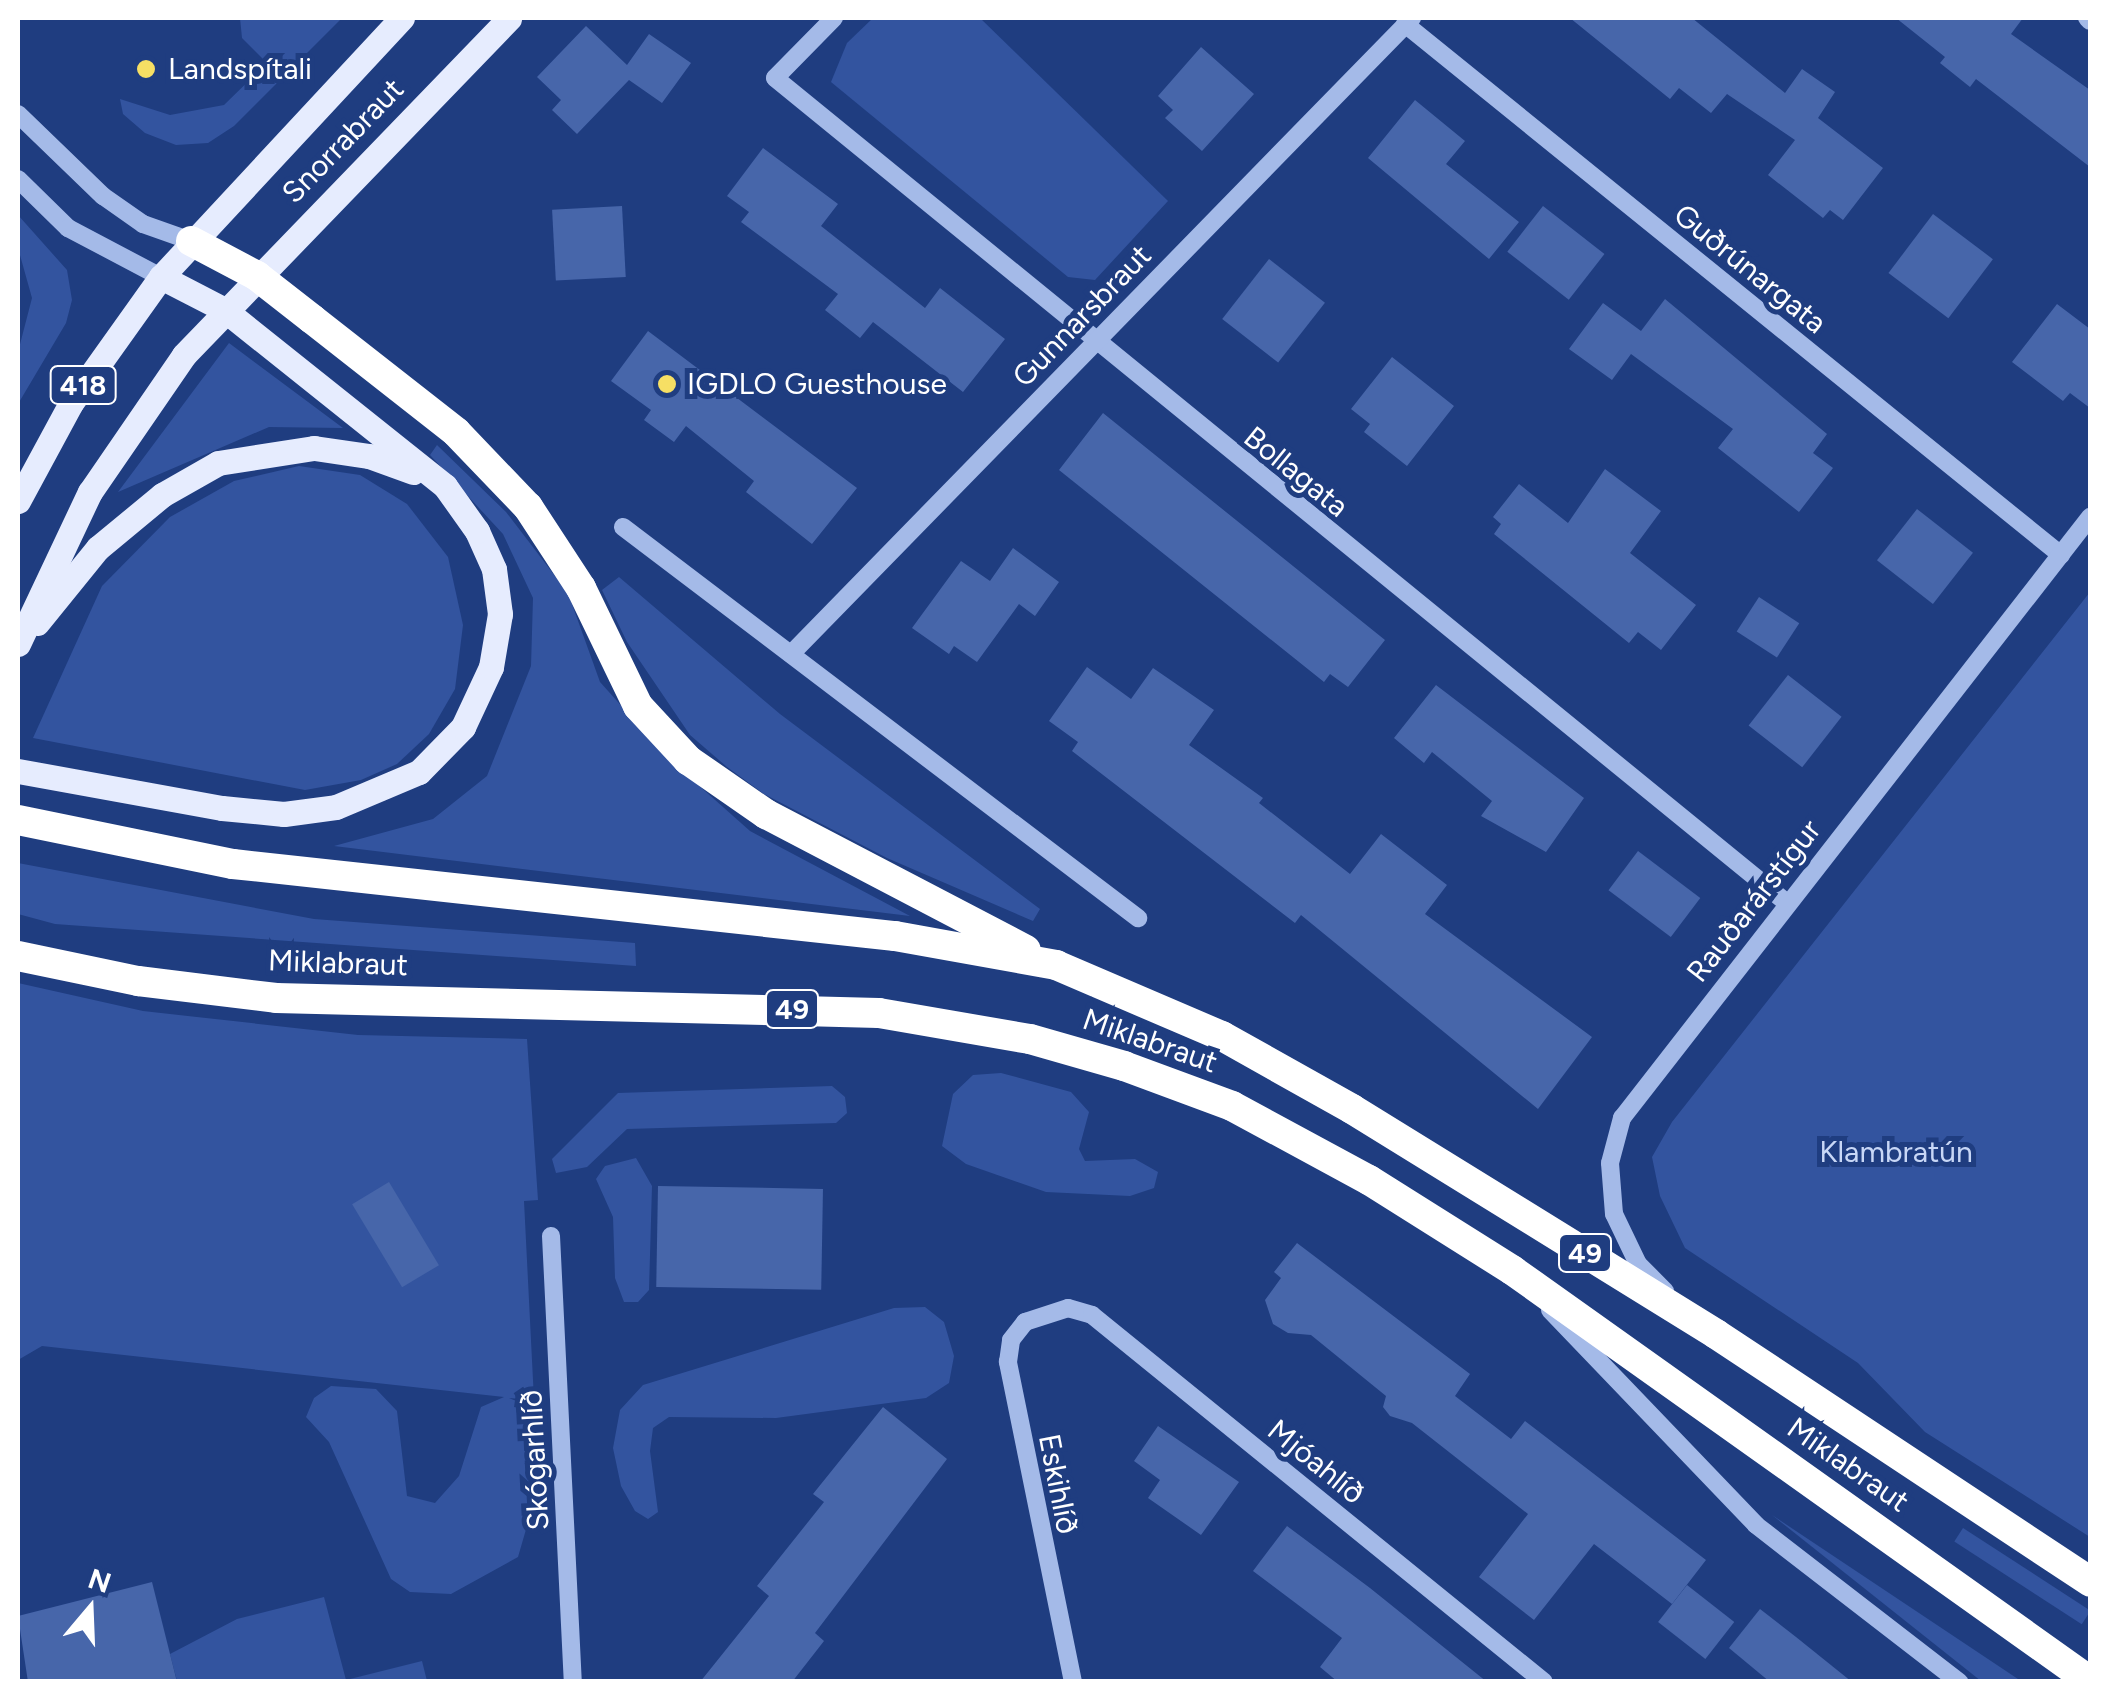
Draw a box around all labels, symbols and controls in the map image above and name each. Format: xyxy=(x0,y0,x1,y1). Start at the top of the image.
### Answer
place label: Landspítali xyxy=(168,51,312,87)
marker: Landspítali xyxy=(133,56,159,82)
street label: Snorrabraut xyxy=(275,71,411,211)
street label: Guðrúnargata xyxy=(1667,197,1833,341)
street label: Gunnarsbraut xyxy=(1005,237,1159,395)
road number: 418 xyxy=(48,362,118,408)
place label: IGDLO Guesthouse xyxy=(687,366,947,402)
marker: IGDLO Guesthouse xyxy=(656,373,678,395)
street label: Bollagata xyxy=(1237,419,1355,525)
street label: Rauðarárstígur xyxy=(1679,813,1829,989)
street label: Miklabraut xyxy=(267,943,409,983)
road number: 49 xyxy=(764,986,820,1032)
street label: Miklabraut xyxy=(1078,1001,1222,1081)
park label: Klambratún xyxy=(1819,1134,1973,1170)
road number: 49 xyxy=(1558,1230,1612,1276)
street label: Skógarhlíð xyxy=(513,1389,557,1531)
street label: Miklabraut xyxy=(1780,1410,1916,1520)
street label: Mjóahlíð xyxy=(1260,1412,1372,1512)
street label: Eskihlíð xyxy=(1031,1431,1085,1537)
north arrow xyxy=(40,1559,140,1659)
text: N xyxy=(84,1561,116,1600)

